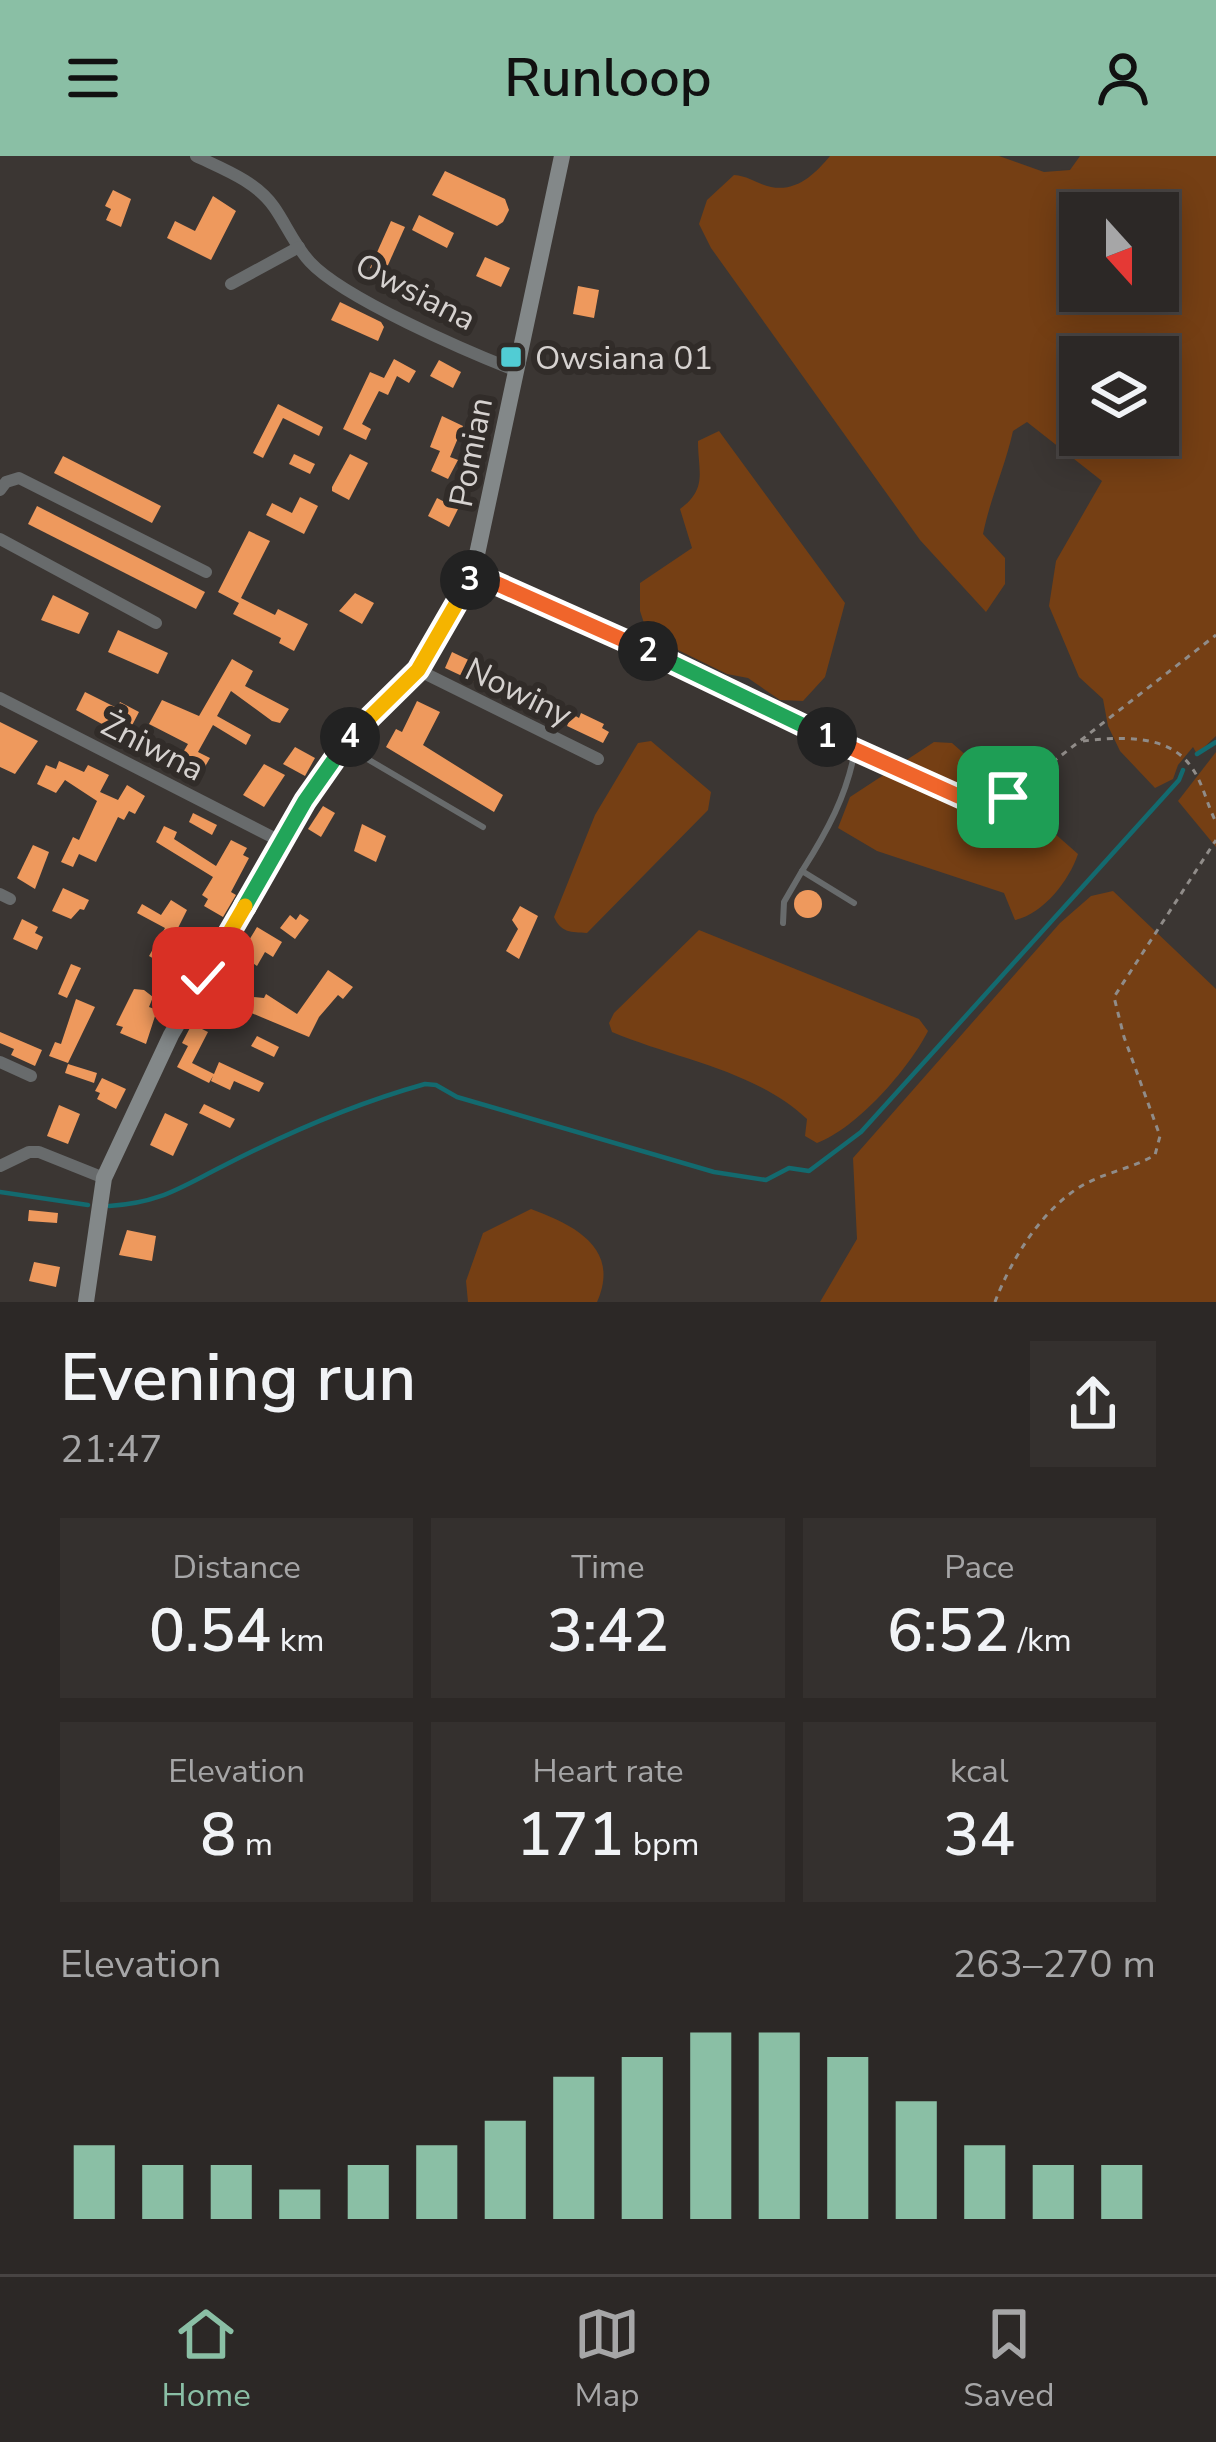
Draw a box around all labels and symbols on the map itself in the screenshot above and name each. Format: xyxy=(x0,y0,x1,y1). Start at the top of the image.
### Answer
north arrow xyxy=(1059,192,1179,312)
street label: Owsiana xyxy=(347,243,483,342)
place label: Owsiana 01 xyxy=(535,336,713,381)
marker: Owsiana 01 xyxy=(498,344,524,370)
street label: Pomian xyxy=(439,394,504,511)
pin: 3 xyxy=(440,550,500,610)
pin: 2 xyxy=(618,621,678,681)
street label: Nowiny xyxy=(457,647,579,737)
street label: Żniwna xyxy=(93,702,211,792)
pin: 4 xyxy=(320,707,380,767)
pin: 1 xyxy=(797,707,857,767)
pin xyxy=(957,746,1059,848)
pin xyxy=(152,927,254,1029)

